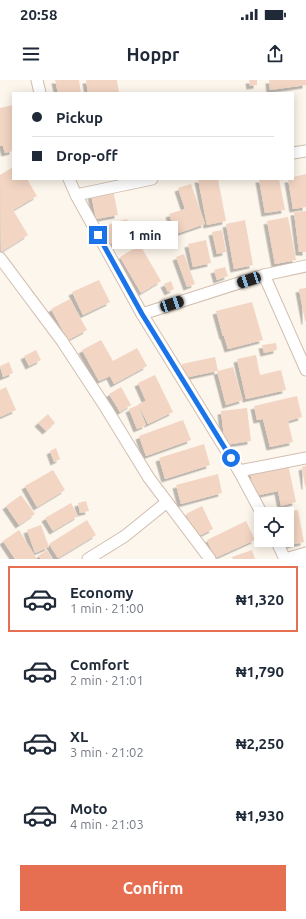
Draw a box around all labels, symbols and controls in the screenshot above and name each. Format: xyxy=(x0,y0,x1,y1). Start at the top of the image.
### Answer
text: 20:58 xyxy=(20,6,58,23)
icon: menu xyxy=(20,43,42,65)
icon: share xyxy=(264,43,286,65)
text: Hoppr xyxy=(127,44,179,64)
text: Pickup xyxy=(56,109,103,126)
text: Drop-off xyxy=(56,147,118,164)
callout: 1 min xyxy=(112,221,178,249)
route end xyxy=(89,226,107,244)
text: 1 min xyxy=(129,228,161,242)
car xyxy=(236,271,262,289)
car xyxy=(159,295,185,313)
route start xyxy=(222,449,240,467)
map controls xyxy=(254,507,294,547)
button: locate xyxy=(254,507,294,547)
icon: car xyxy=(22,581,58,617)
text: Economy xyxy=(70,584,134,601)
text: ₦1,320 xyxy=(236,591,284,608)
text: 1 min · 21:00 xyxy=(70,601,144,615)
icon: car xyxy=(22,653,58,689)
text: Comfort xyxy=(70,656,129,673)
text: ₦1,790 xyxy=(236,663,284,680)
text: 2 min · 21:01 xyxy=(70,673,144,687)
icon: car xyxy=(22,725,58,761)
text: XL xyxy=(70,728,88,745)
text: ₦2,250 xyxy=(236,735,284,752)
text: 3 min · 21:02 xyxy=(70,745,144,759)
icon: car xyxy=(22,797,58,833)
text: Moto xyxy=(70,800,108,817)
text: ₦1,930 xyxy=(236,807,284,824)
text: 4 min · 21:03 xyxy=(70,817,144,831)
button: Confirm xyxy=(20,865,286,911)

